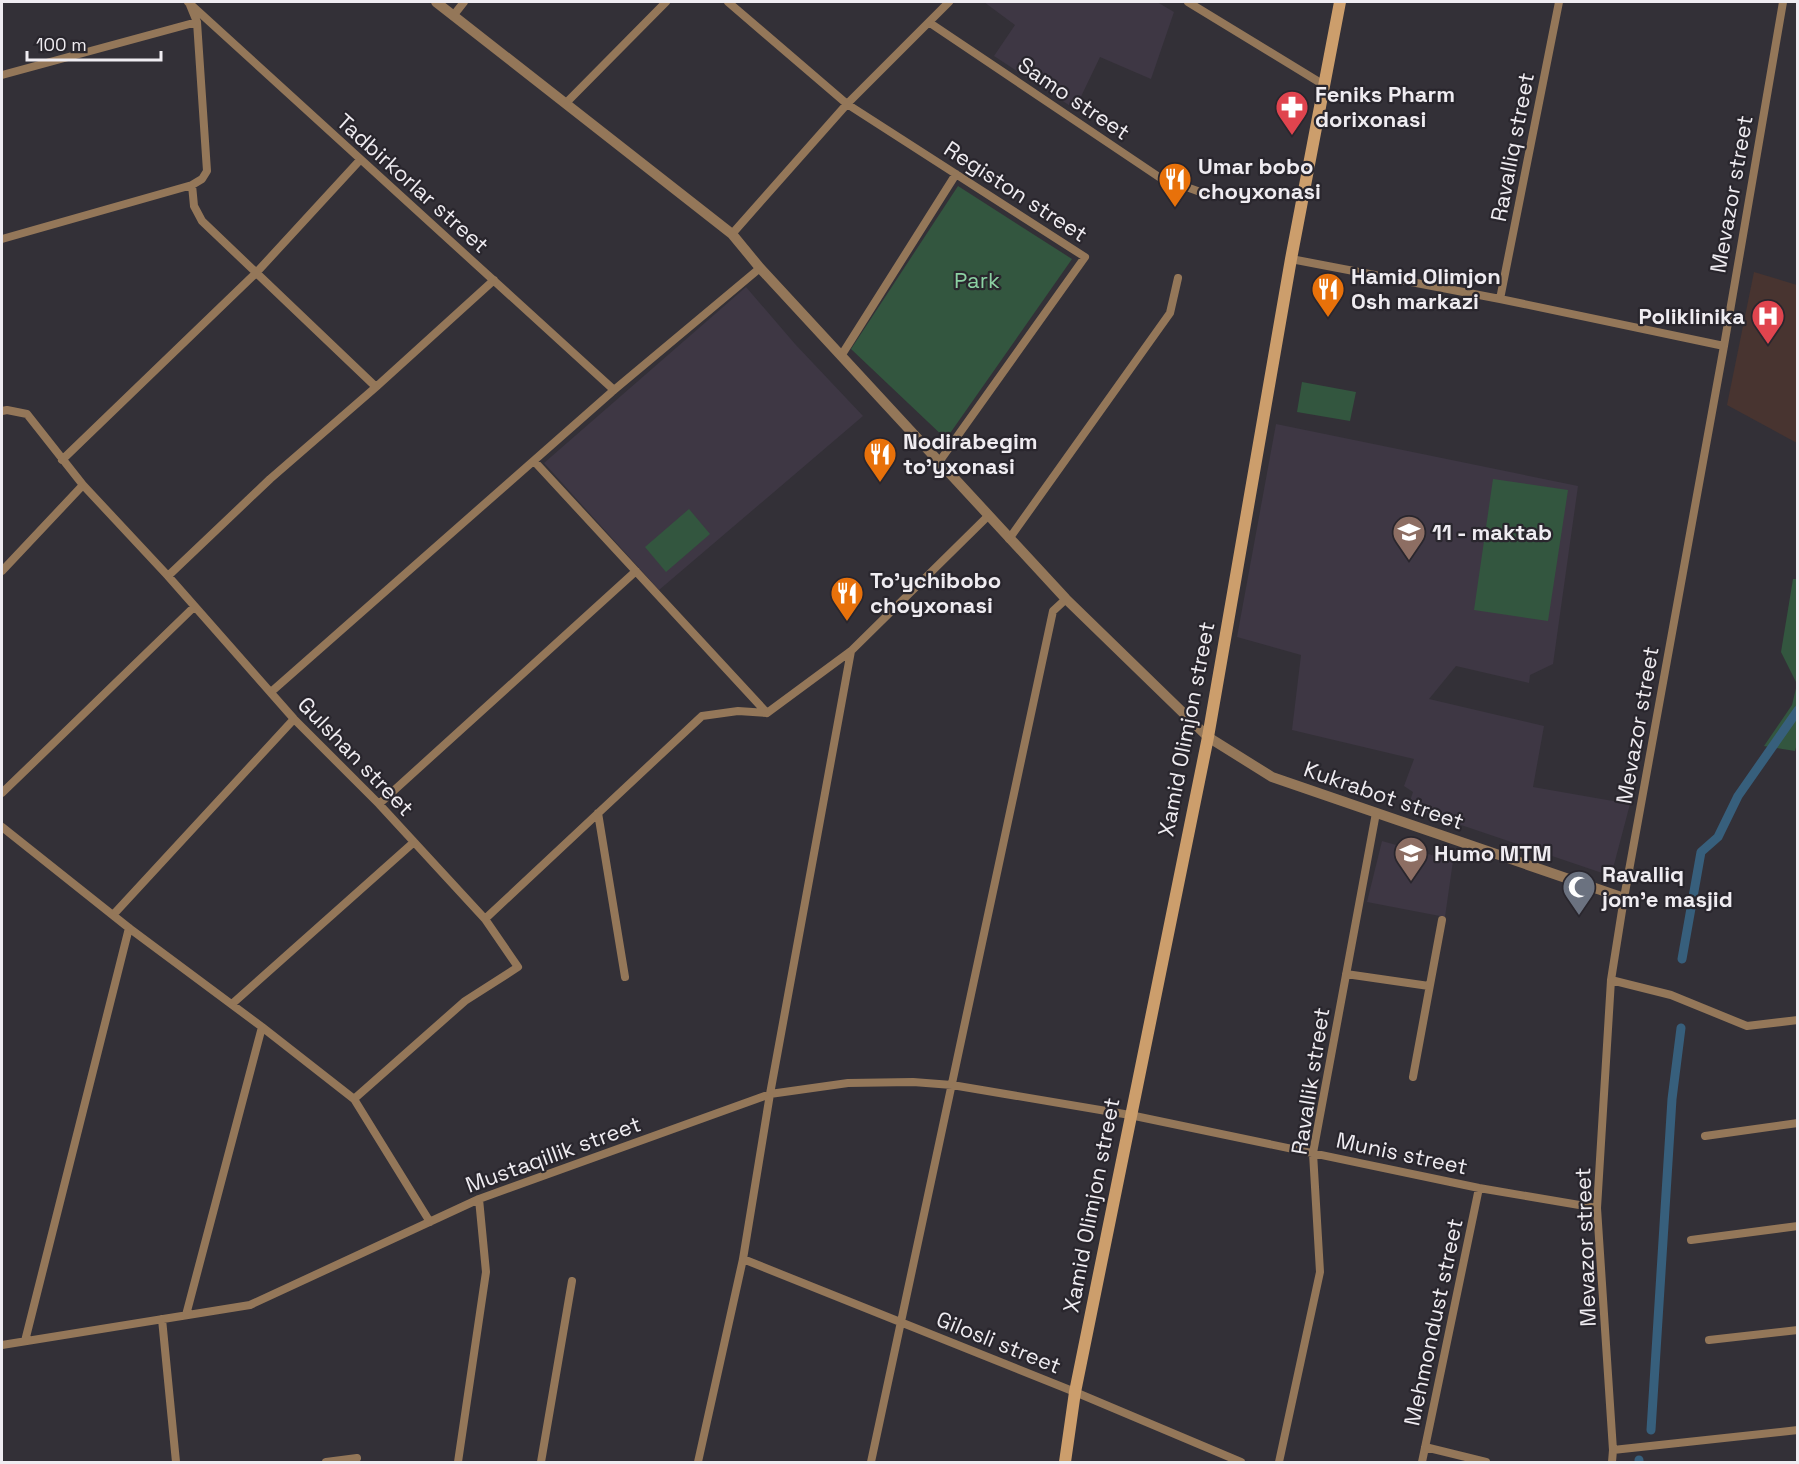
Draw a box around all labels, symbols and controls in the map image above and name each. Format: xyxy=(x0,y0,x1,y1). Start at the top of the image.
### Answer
scale bar xyxy=(27,24,160,62)
text: 100 m xyxy=(36,33,87,56)
street label: Samo street xyxy=(1013,50,1135,146)
street label: Ravalliq street xyxy=(1484,70,1540,224)
place label: Feniks Pharm dorixonasi xyxy=(1315,80,1455,133)
pharmacy icon: Feniks Pharm dorixonasi xyxy=(1274,89,1310,136)
street label: Tadbirkorlar street xyxy=(331,107,495,259)
street label: Mevazor street xyxy=(1703,113,1759,275)
street label: Registon street xyxy=(939,134,1093,248)
place label: Umar bobo choyxonasi xyxy=(1198,152,1321,205)
restaurant icon: Umar bobo choyxonasi xyxy=(1157,161,1193,208)
place label: Hamid Olimjon Osh markazi xyxy=(1351,262,1501,315)
park label: Park xyxy=(954,266,1000,294)
restaurant icon: Hamid Olimjon Osh markazi xyxy=(1310,271,1346,318)
hospital icon: Poliklinika xyxy=(1750,298,1786,345)
place label: Poliklinika xyxy=(1638,302,1745,330)
place label: Nodirabegim to'yxonasi xyxy=(903,427,1038,480)
restaurant icon: Nodirabegim to'yxonasi xyxy=(862,436,898,483)
school or university icon: 11 - maktab xyxy=(1391,514,1427,561)
place label: 11 - maktab xyxy=(1432,518,1552,546)
place label: To'ychibobo choyxonasi xyxy=(870,566,1001,619)
restaurant icon: To'ychibobo choyxonasi xyxy=(829,575,865,622)
street label: Xamid Olimjon street xyxy=(1151,619,1221,839)
street label: Mevazor street xyxy=(1609,644,1665,806)
street label: Gulshan street xyxy=(292,690,420,822)
street label: Kukrabot street xyxy=(1300,755,1468,835)
school or university icon: Humo MTM xyxy=(1393,835,1429,882)
place label: Humo MTM xyxy=(1434,839,1552,867)
place label: Ravalliq jom'e masjid xyxy=(1601,860,1733,913)
mosque icon: Ravalliq jom'e masjid xyxy=(1561,869,1597,916)
street label: Ravallik street xyxy=(1285,1005,1335,1157)
street label: Xamid Olimjon street xyxy=(1056,1095,1126,1315)
street label: Mustaqillik street xyxy=(461,1109,645,1199)
street label: Munis street xyxy=(1334,1125,1470,1181)
street label: Mevazor street xyxy=(1568,1167,1602,1327)
street label: Mehmondust street xyxy=(1397,1216,1469,1428)
street label: Gilosli street xyxy=(933,1304,1065,1380)

